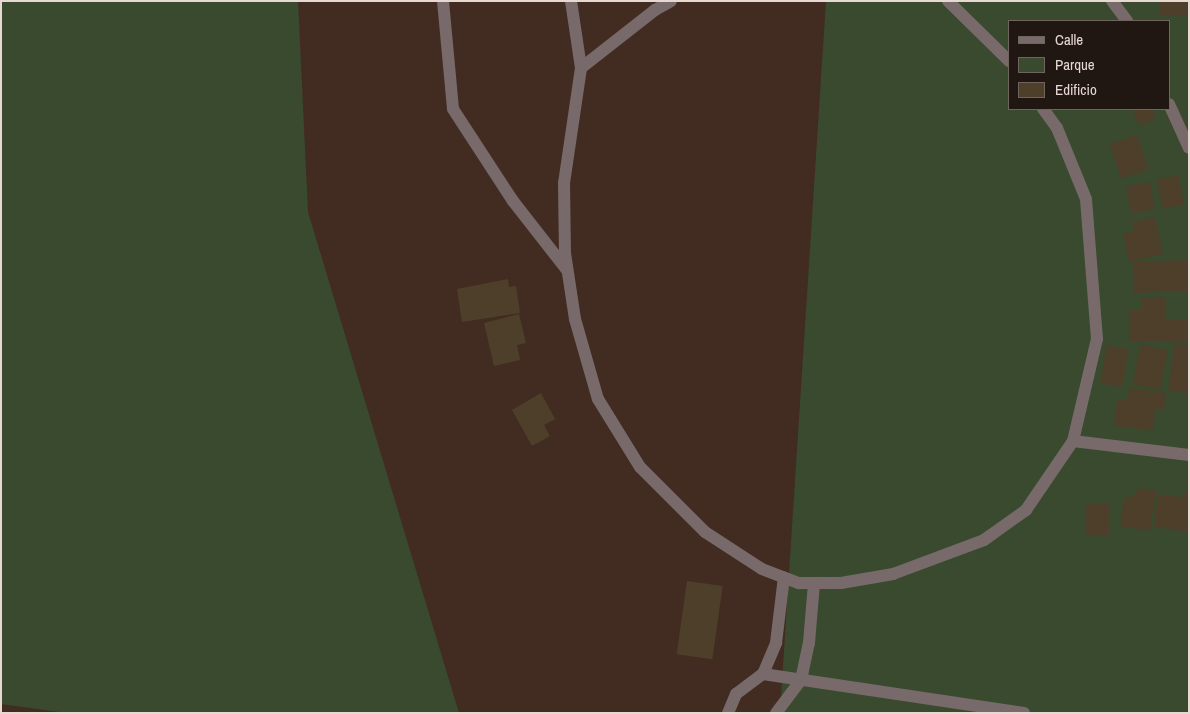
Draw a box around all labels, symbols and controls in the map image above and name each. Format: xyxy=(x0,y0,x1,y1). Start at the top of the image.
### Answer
legend xyxy=(1008,20,1170,110)
text: Calle xyxy=(1055,29,1083,50)
text: Parque xyxy=(1055,54,1095,75)
text: Edificio xyxy=(1055,79,1097,100)

